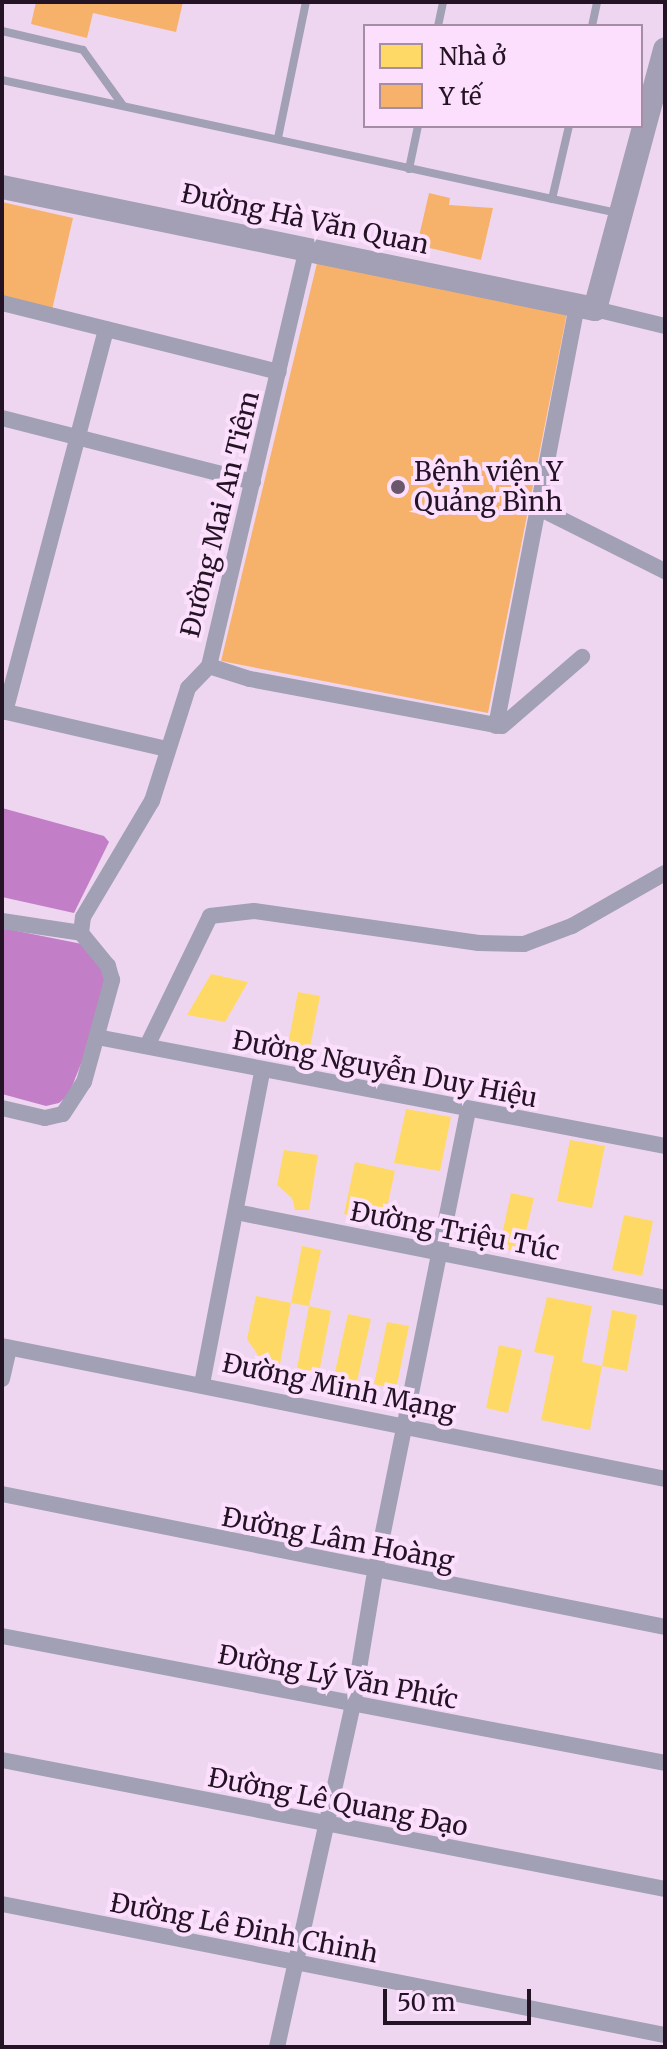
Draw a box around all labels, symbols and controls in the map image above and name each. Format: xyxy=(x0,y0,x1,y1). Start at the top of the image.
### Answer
legend xyxy=(363,24,643,128)
text: Nhà ở xyxy=(439,41,506,72)
text: Y tế xyxy=(439,81,482,112)
street label: Đường Hà Văn Quan xyxy=(178,178,432,260)
street label: Đường Mai An Tiêm xyxy=(174,388,266,640)
place label: Bệnh viện Y Quảng Bình xyxy=(414,456,563,518)
marker: Bệnh viện Y Quảng Bình xyxy=(389,478,407,496)
street label: Đường Nguyễn Duy Hiệu xyxy=(230,1024,540,1114)
street label: Đường Triệu Túc xyxy=(348,1195,562,1267)
street label: Đường Minh Mạng xyxy=(220,1347,458,1427)
street label: Đường Lâm Hoàng xyxy=(219,1501,457,1577)
street label: Đường Lý Văn Phức xyxy=(216,1638,460,1716)
street label: Đường Lê Quang Đạo xyxy=(205,1761,471,1843)
street label: Đường Lê Đinh Chinh xyxy=(107,1887,381,1969)
scale bar xyxy=(387,1973,535,2023)
text: 50 m xyxy=(397,1987,456,2018)

